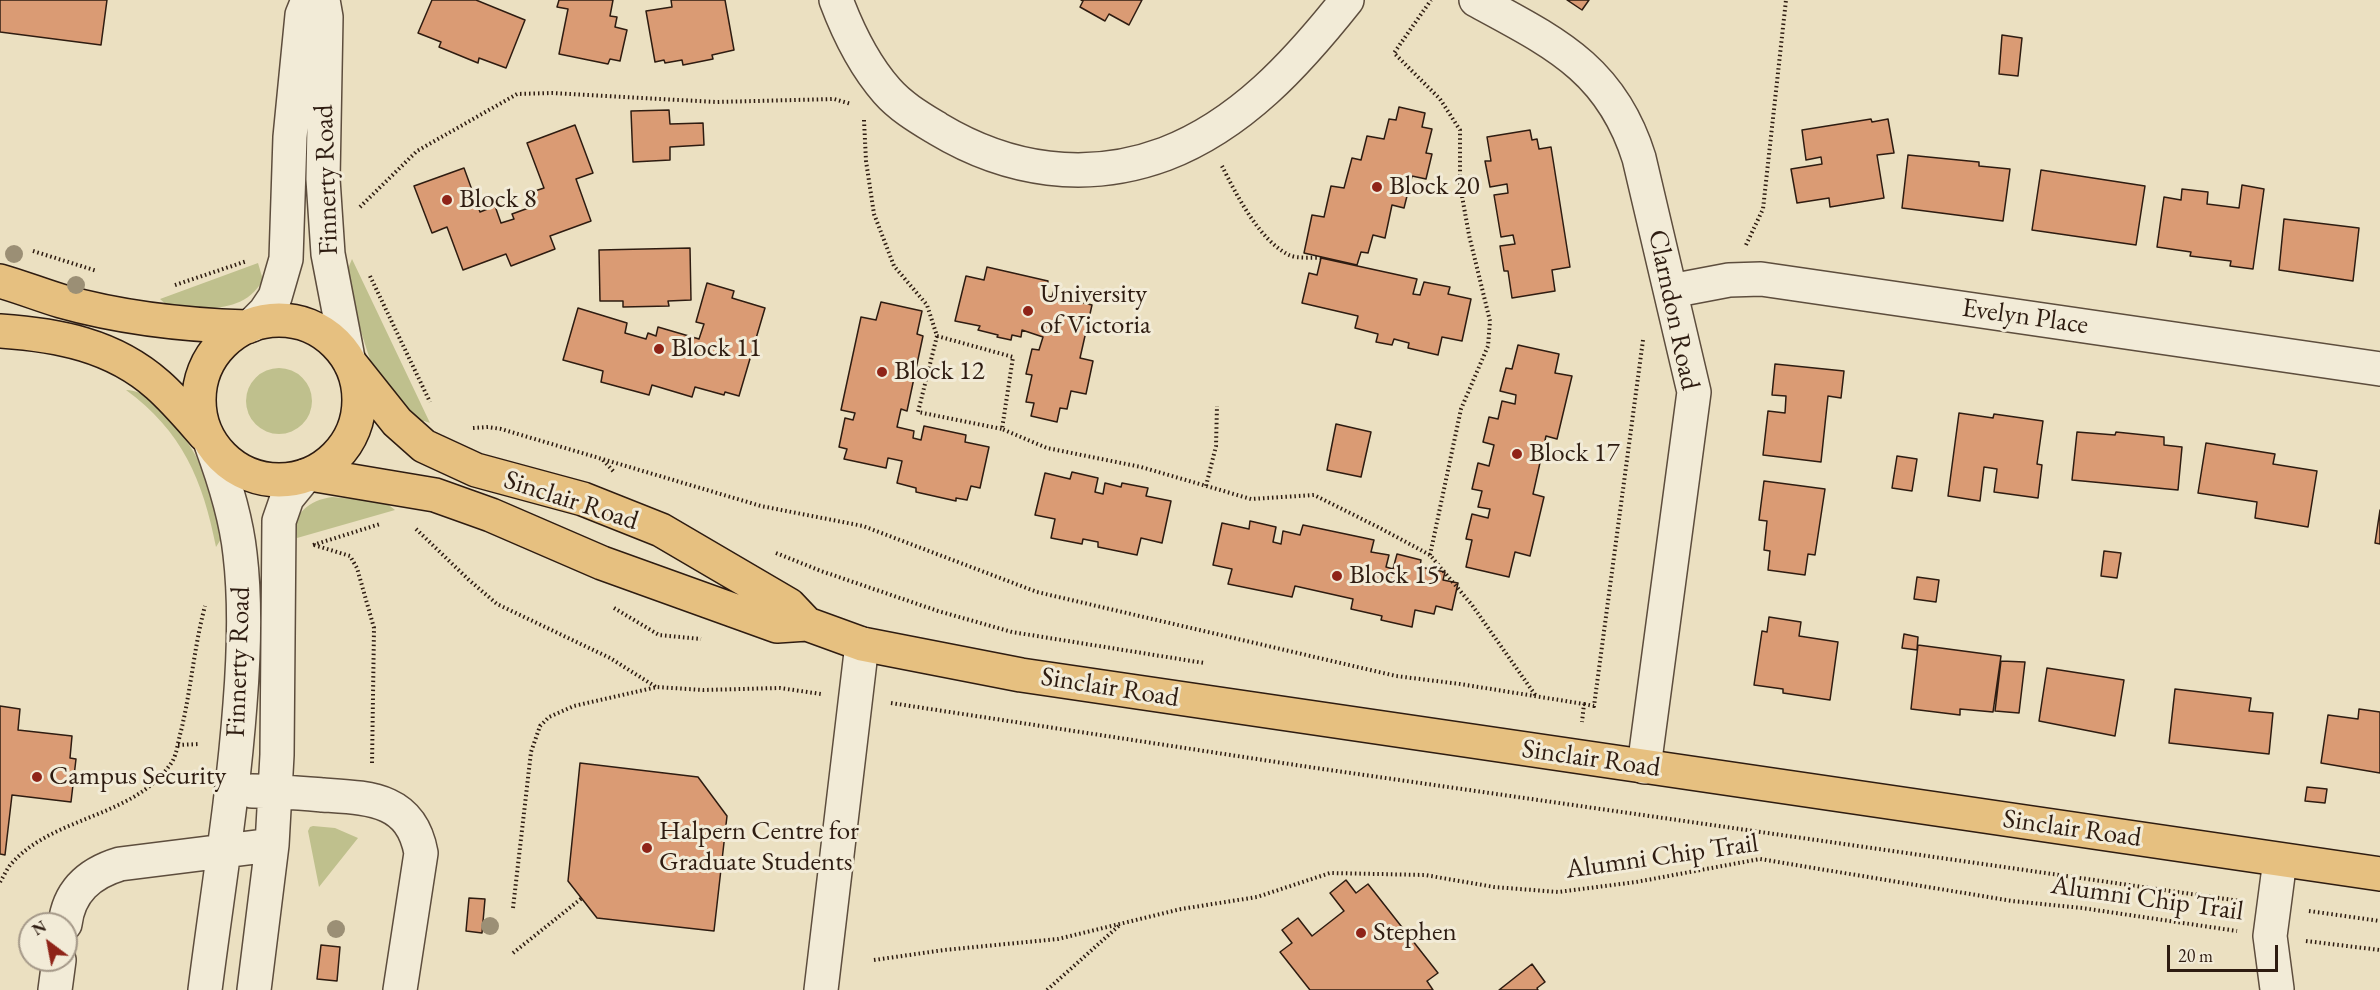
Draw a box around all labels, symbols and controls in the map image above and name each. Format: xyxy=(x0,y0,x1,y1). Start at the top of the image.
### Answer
street label: Finnerty Road xyxy=(308,104,346,256)
place label: Block 20 xyxy=(1389,171,1480,203)
marker: Block 20 xyxy=(1370,180,1384,194)
place label: Block 8 xyxy=(459,184,537,216)
marker: Block 8 xyxy=(440,193,454,207)
street label: Clarndon Road xyxy=(1640,227,1706,393)
place label: University of Victoria xyxy=(1040,279,1151,342)
street label: Evelyn Place xyxy=(1960,292,2090,342)
marker: University of Victoria xyxy=(1021,304,1035,318)
place label: Block 11 xyxy=(671,333,762,365)
marker: Block 11 xyxy=(652,342,666,356)
place label: Block 12 xyxy=(894,356,985,388)
marker: Block 12 xyxy=(875,365,889,379)
place label: Block 17 xyxy=(1529,438,1620,470)
marker: Block 17 xyxy=(1510,447,1524,461)
street label: Sinclair Road xyxy=(500,464,642,538)
place label: Block 15 xyxy=(1349,560,1440,592)
marker: Block 15 xyxy=(1330,569,1344,583)
street label: Finnerty Road xyxy=(220,586,258,738)
street label: Sinclair Road xyxy=(1039,661,1181,715)
street label: Sinclair Road xyxy=(1520,733,1662,785)
place label: Campus Security xyxy=(49,761,226,793)
marker: Campus Security xyxy=(30,770,44,784)
street label: Sinclair Road xyxy=(2001,803,2143,855)
place label: Halpern Centre for Graduate Students xyxy=(659,816,859,879)
street label: Alumni Chip Trail xyxy=(1564,827,1760,887)
marker: Halpern Centre for Graduate Students xyxy=(640,841,654,855)
street label: Alumni Chip Trail xyxy=(2049,869,2245,929)
north arrow xyxy=(18,912,78,972)
text: N xyxy=(28,916,50,940)
place label: Stephen xyxy=(1373,917,1457,949)
marker: Stephen xyxy=(1354,926,1368,940)
scale bar xyxy=(2170,933,2281,971)
text: 20 m xyxy=(2178,944,2213,967)

